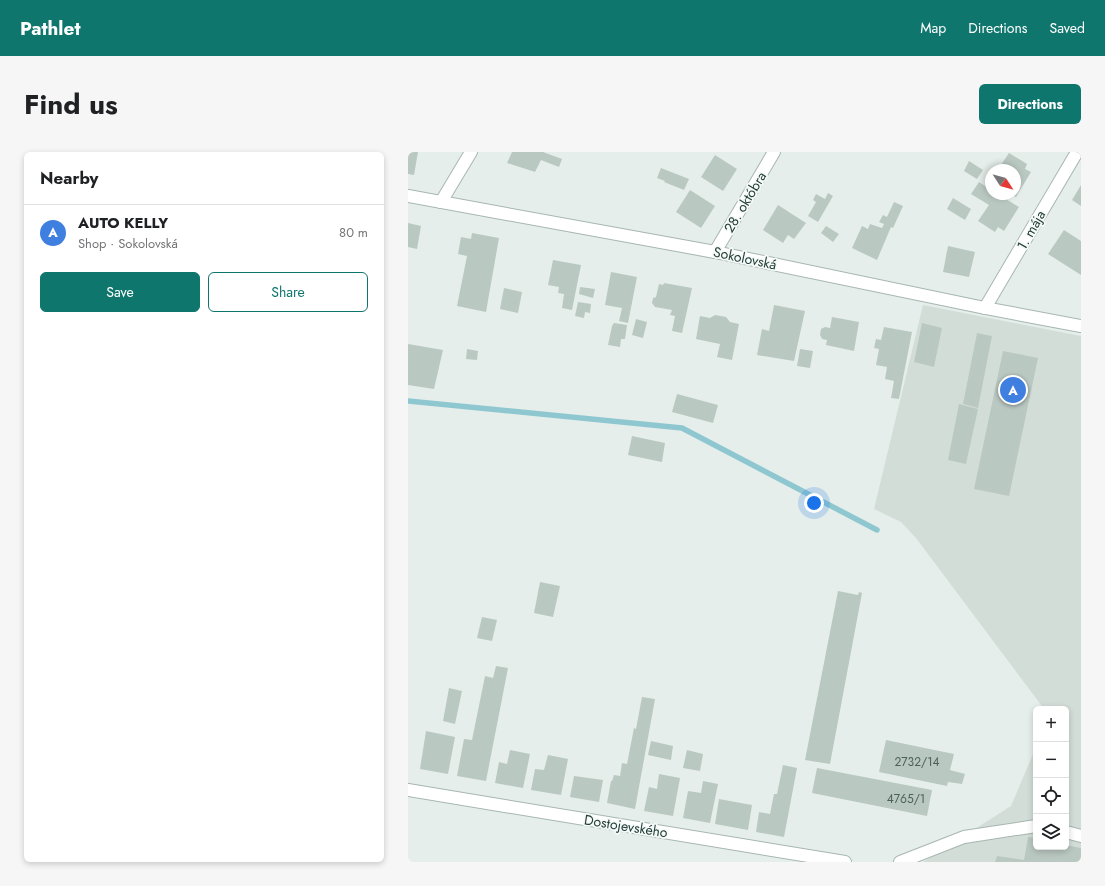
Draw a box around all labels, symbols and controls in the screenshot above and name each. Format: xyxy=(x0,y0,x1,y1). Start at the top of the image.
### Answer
text: Pathlet xyxy=(20,15,80,42)
text: Map xyxy=(920,18,946,38)
text: Directions xyxy=(968,18,1028,38)
text: Saved xyxy=(1050,18,1085,38)
text: Find us xyxy=(24,84,118,125)
button: Directions xyxy=(979,84,1081,124)
north arrow xyxy=(985,164,1021,200)
text: Nearby xyxy=(40,166,98,190)
street label: 28. októbra xyxy=(719,168,771,236)
street label: 1. mája xyxy=(1012,207,1050,253)
text: AUTO KELLY xyxy=(78,212,168,234)
text: A xyxy=(48,223,58,242)
text: 80 m xyxy=(339,223,368,242)
text: Shop · Sokolovská xyxy=(78,234,178,253)
street label: Sokolovská xyxy=(711,242,779,274)
button: Save xyxy=(40,272,200,312)
button: Share xyxy=(208,272,368,312)
pin: A xyxy=(1000,375,1026,405)
your location xyxy=(804,493,824,513)
map controls xyxy=(1033,706,1069,850)
button: + xyxy=(1033,706,1069,742)
button: − xyxy=(1033,742,1069,778)
house number: 2732/14 xyxy=(894,753,940,771)
button: locate xyxy=(1033,778,1069,814)
house number: 4765/1 xyxy=(887,790,925,808)
street label: Dostojevského xyxy=(583,810,670,843)
button: layers xyxy=(1033,814,1069,850)

